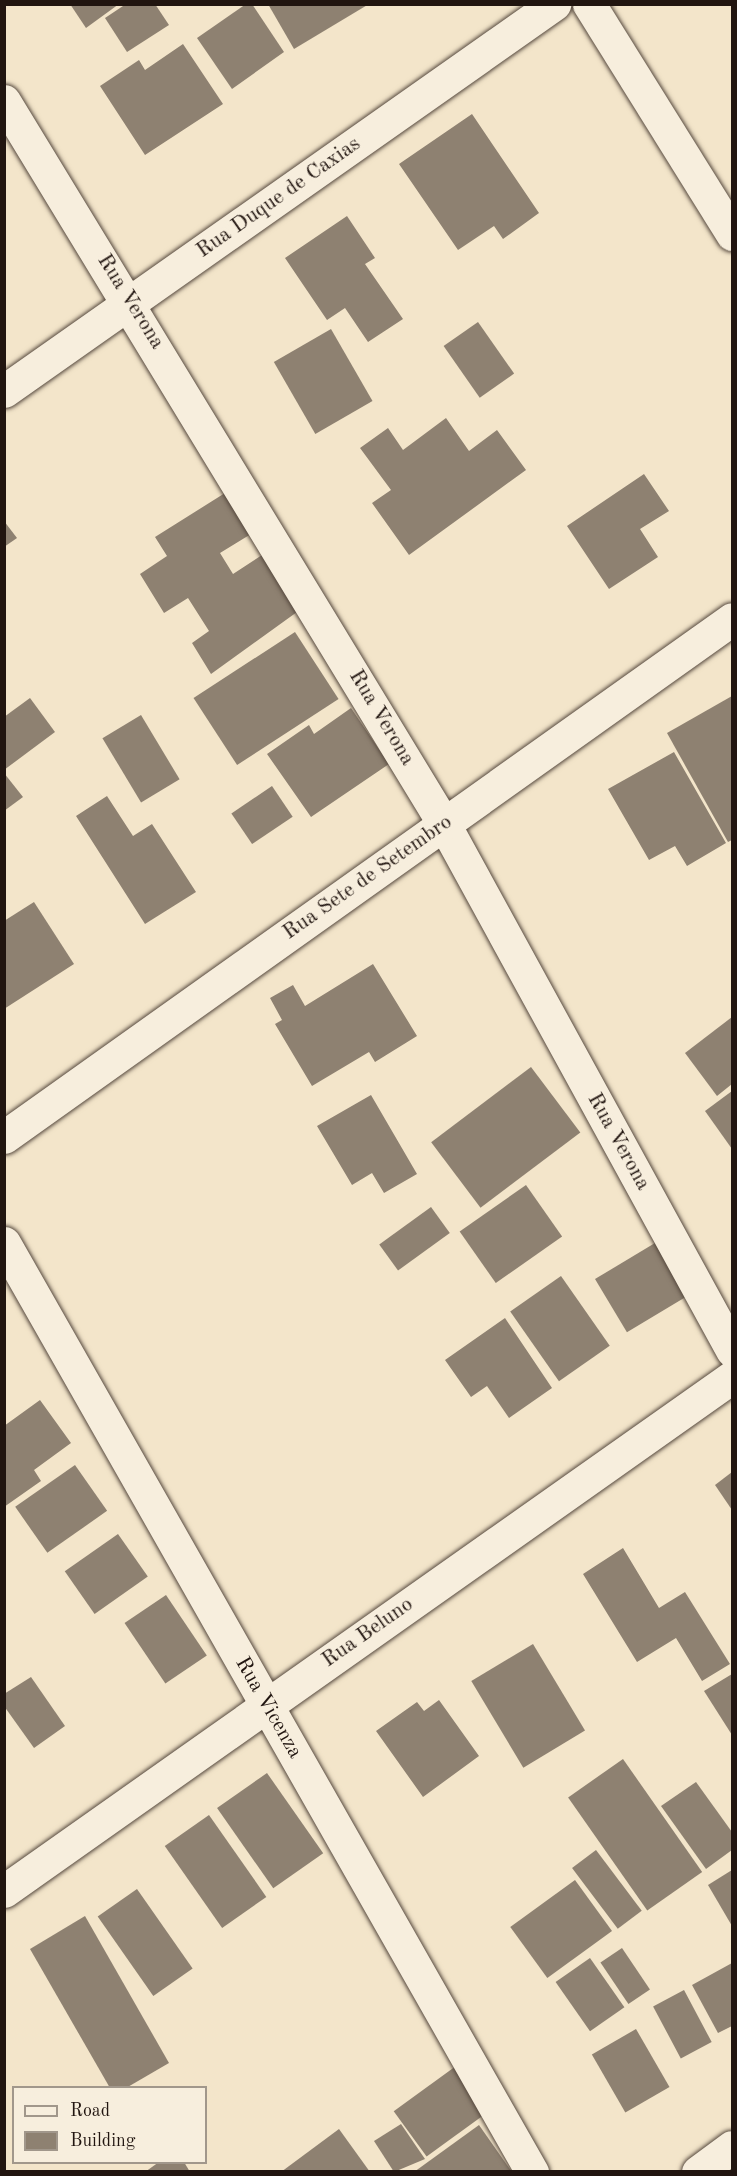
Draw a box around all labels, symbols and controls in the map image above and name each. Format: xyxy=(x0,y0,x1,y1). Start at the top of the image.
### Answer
street label: Rua Duque de Caxias xyxy=(192,132,366,264)
street label: Rua Verona xyxy=(91,250,169,354)
street label: Rua Verona xyxy=(343,666,419,770)
street label: Rua Sete de Setembro xyxy=(279,810,457,946)
street label: Rua Verona xyxy=(581,1089,655,1195)
street label: Rua Beluno xyxy=(318,1592,418,1674)
street label: Rua Vicenza xyxy=(229,1653,307,1763)
legend xyxy=(12,2086,207,2164)
text: Road xyxy=(70,2102,110,2120)
text: Building xyxy=(70,2132,135,2150)

